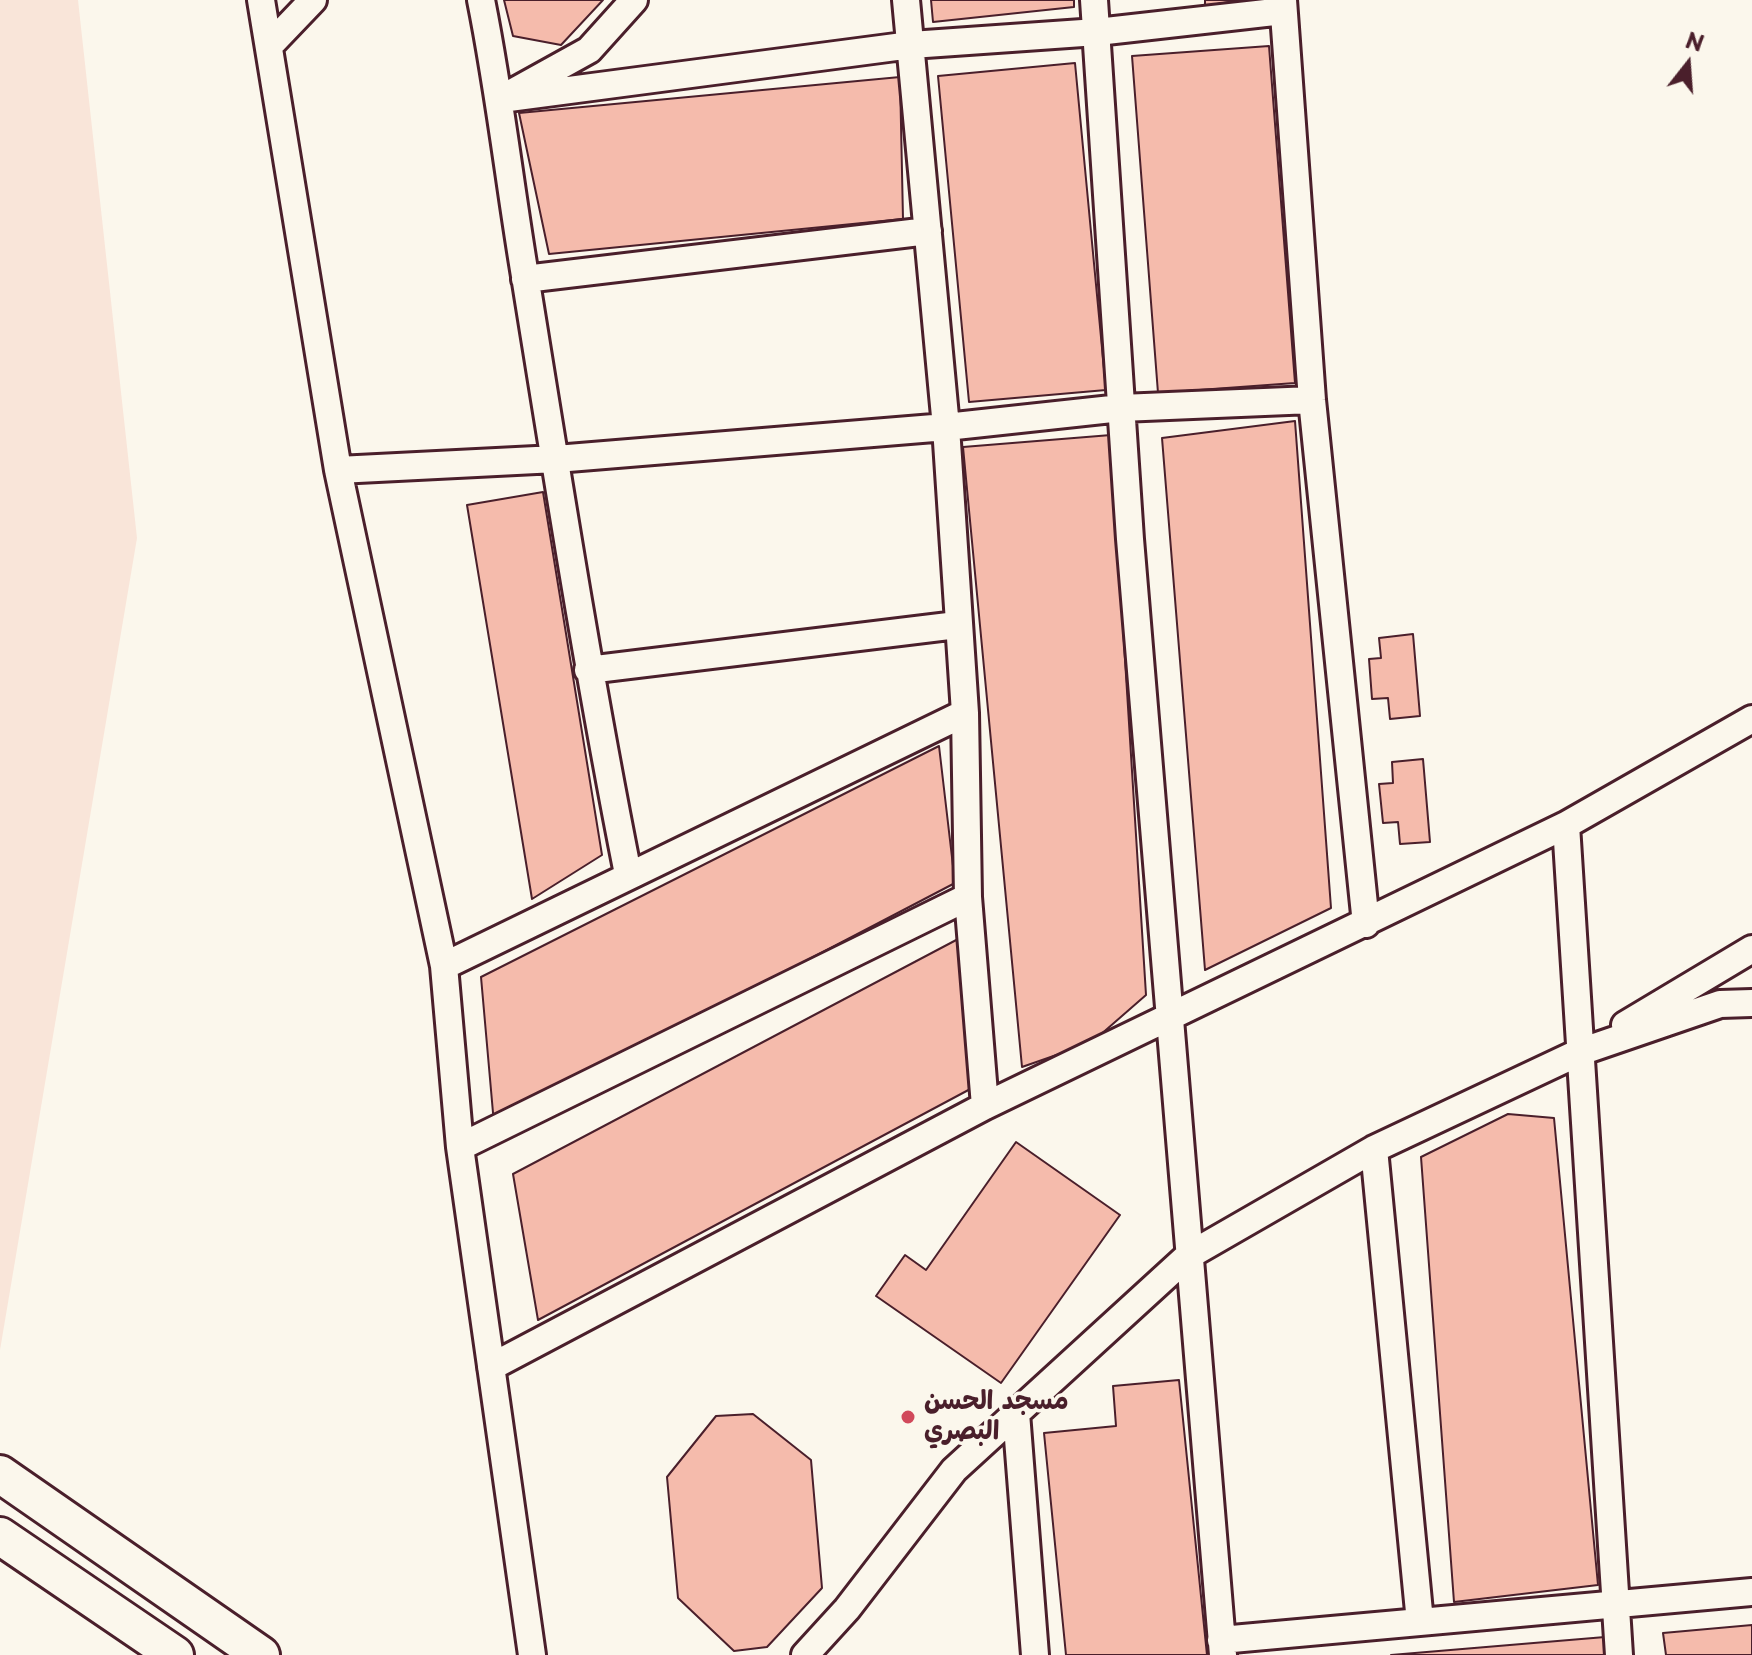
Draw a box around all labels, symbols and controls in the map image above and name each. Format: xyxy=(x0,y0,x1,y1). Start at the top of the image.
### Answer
text: N xyxy=(1682,22,1708,59)
north arrow xyxy=(1648,24,1728,104)
place label: مسجد الحسن البصري xyxy=(924,1386,1069,1448)
marker: مسجد الحسن البصري xyxy=(899,1408,917,1426)

